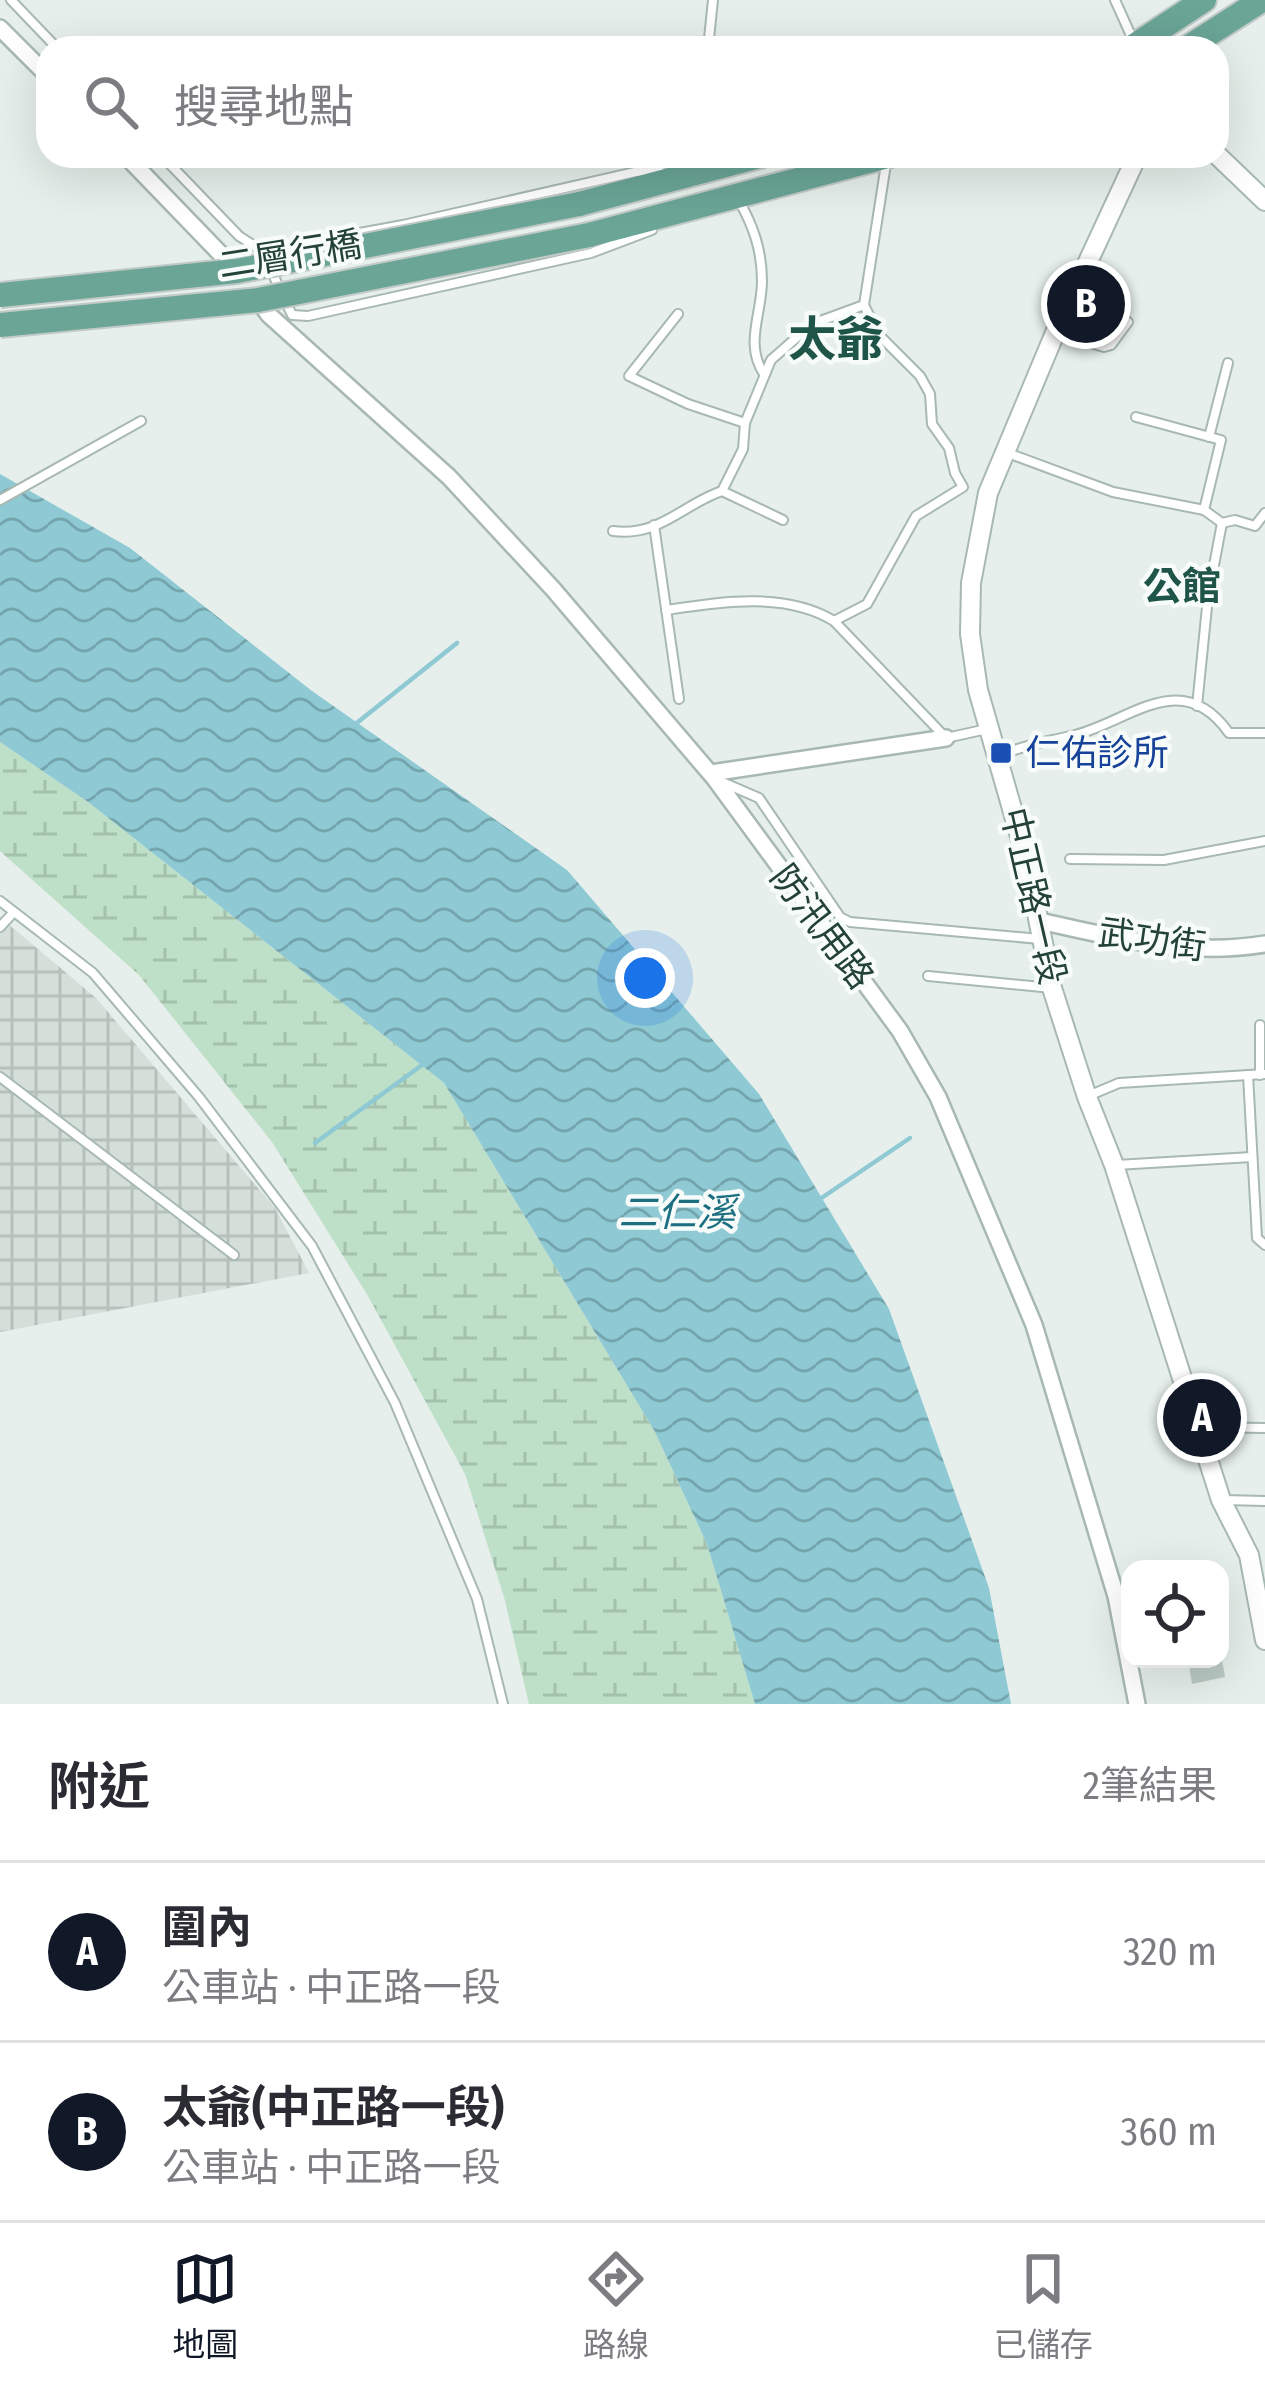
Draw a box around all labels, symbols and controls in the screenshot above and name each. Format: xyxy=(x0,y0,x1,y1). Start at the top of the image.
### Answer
search box xyxy=(36,36,1229,168)
icon: search xyxy=(78,69,144,135)
text: 搜尋地點 xyxy=(174,80,354,134)
street label: 二層行橋 xyxy=(215,222,365,288)
pin: B xyxy=(1047,259,1125,349)
district label: 太爺 xyxy=(788,311,884,369)
district label: 公館 xyxy=(1143,564,1221,610)
place label: 仁佑診所 xyxy=(1025,731,1169,775)
marker: 仁佑診所 xyxy=(988,740,1014,766)
street label: 中正路一段 xyxy=(991,803,1075,989)
street label: 防汛用路 xyxy=(761,856,883,998)
street label: 武功街 xyxy=(1095,911,1209,969)
your location xyxy=(615,948,675,1008)
water label: 二仁溪 xyxy=(618,1190,740,1236)
pin: A xyxy=(1163,1373,1241,1463)
map controls xyxy=(1121,1560,1229,1668)
button: locate xyxy=(1121,1560,1229,1668)
text: 附近 xyxy=(48,1756,150,1818)
text: 2筆結果 xyxy=(1083,1763,1217,1809)
text: 圍內 xyxy=(162,1901,252,1955)
text: A xyxy=(76,1929,98,1975)
text: 320 m xyxy=(1123,1929,1217,1975)
text: 公車站 · 中正路一段 xyxy=(162,1965,501,2011)
text: 太爺(中正路一段) xyxy=(162,2081,504,2135)
text: B xyxy=(76,2109,98,2155)
text: 360 m xyxy=(1121,2109,1217,2155)
text: 公車站 · 中正路一段 xyxy=(162,2145,501,2191)
tab: 地圖 xyxy=(172,2246,238,2366)
tab: 路線 xyxy=(583,2246,649,2366)
tab: 已儲存 xyxy=(994,2246,1093,2366)

